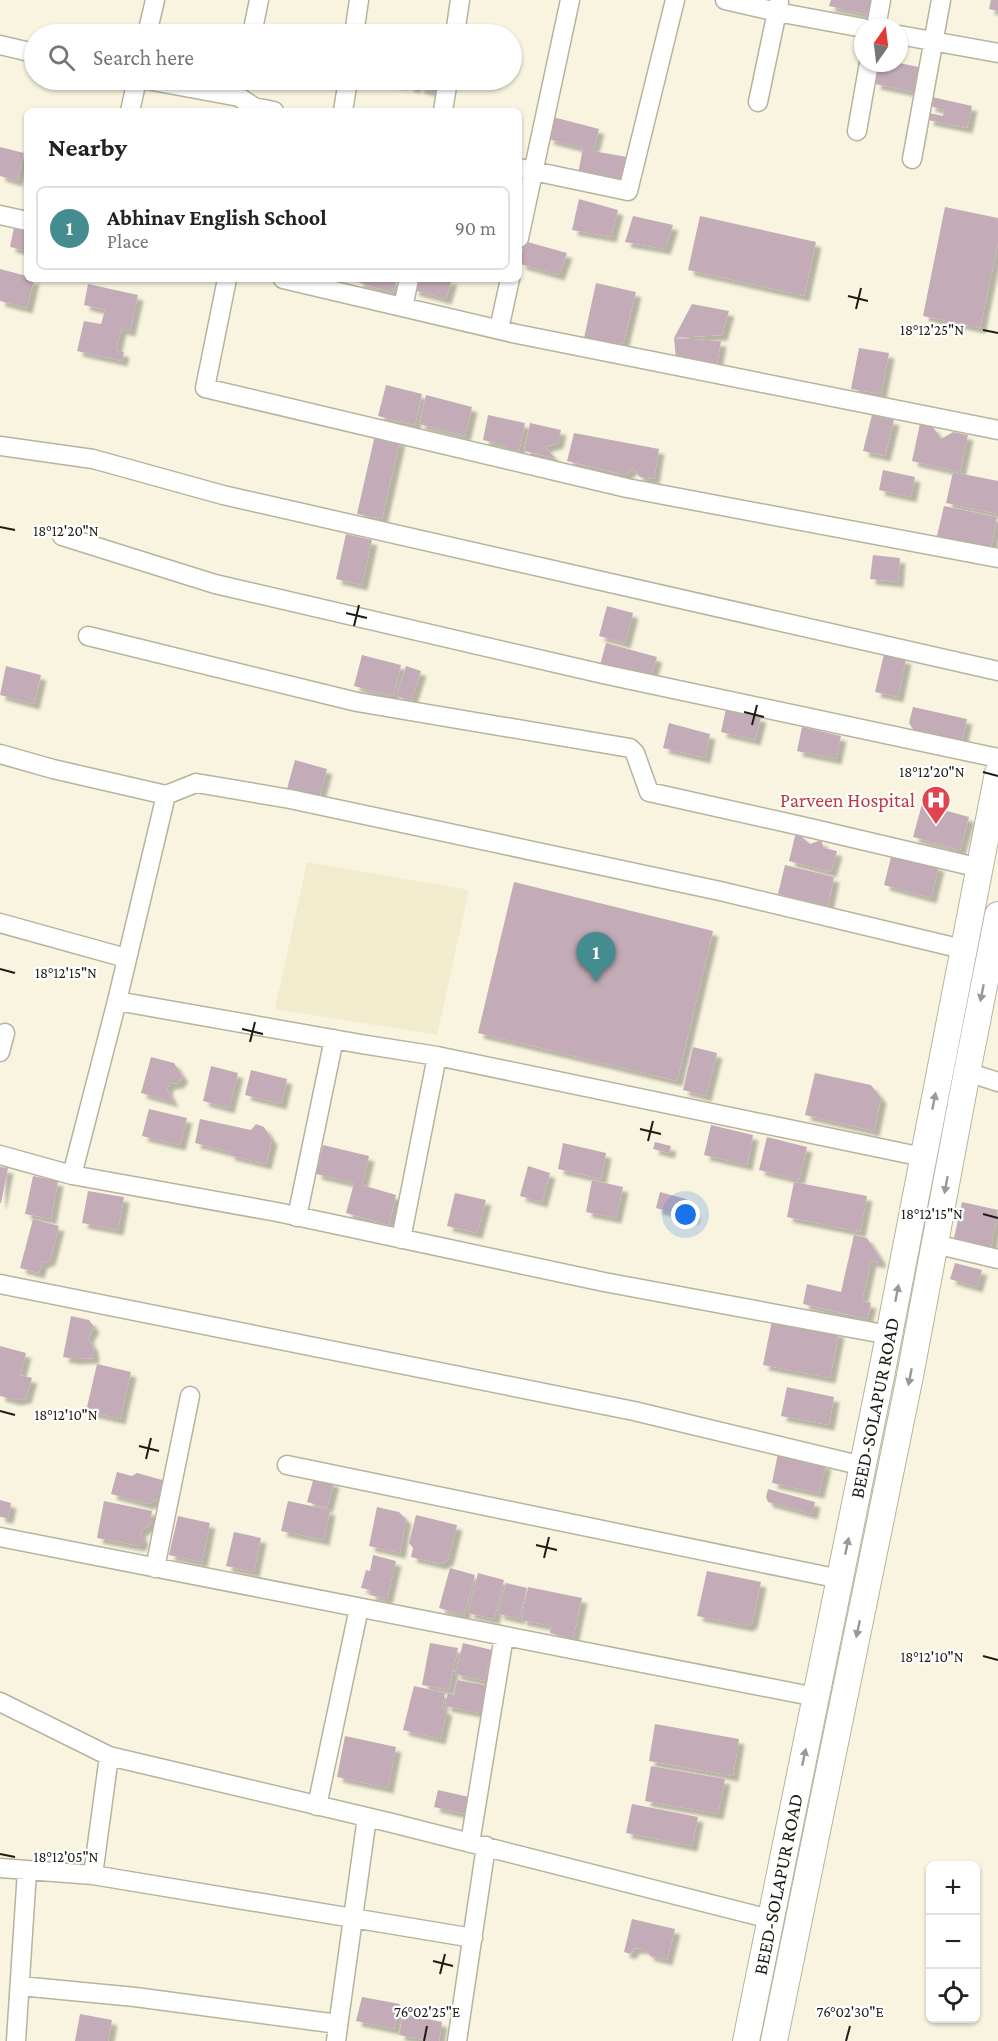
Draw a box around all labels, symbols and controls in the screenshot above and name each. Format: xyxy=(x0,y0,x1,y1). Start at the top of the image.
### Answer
north arrow xyxy=(854,18,908,72)
search box xyxy=(24,24,522,90)
icon: search xyxy=(45,41,78,74)
text: Search here xyxy=(93,45,194,70)
text: Nearby xyxy=(48,133,127,162)
text: Abhinav English School xyxy=(107,205,327,230)
text: 1 xyxy=(66,217,73,239)
text: 90 m xyxy=(455,217,496,239)
text: Place xyxy=(107,230,149,252)
text: 18°12'25"N xyxy=(900,322,964,338)
text: 18°12'20"N xyxy=(33,523,99,539)
text: 18°12'20"N xyxy=(899,764,965,780)
hospital icon: Parveen Hospital xyxy=(920,784,952,826)
place label: Parveen Hospital xyxy=(780,789,915,812)
pin: 1 xyxy=(576,932,616,982)
text: 18°12'15"N xyxy=(35,965,97,981)
one-way arrow xyxy=(977,984,986,1003)
one-way arrow xyxy=(930,1092,939,1111)
one-way arrow xyxy=(941,1176,950,1195)
your location xyxy=(671,1200,700,1229)
text: 18°12'15"N xyxy=(901,1206,963,1222)
one-way arrow xyxy=(893,1283,902,1302)
street label: BEED-SOLAPUR ROAD xyxy=(845,1315,903,1500)
one-way arrow xyxy=(905,1367,914,1386)
text: 18°12'10"N xyxy=(34,1407,98,1423)
one-way arrow xyxy=(843,1536,852,1555)
one-way arrow xyxy=(853,1620,862,1639)
text: 18°12'10"N xyxy=(900,1649,964,1665)
one-way arrow xyxy=(799,1748,809,1767)
street label: BEED-SOLAPUR ROAD xyxy=(749,1792,807,1977)
text: 18°12'05"N xyxy=(34,1849,99,1865)
map controls xyxy=(926,1861,980,2023)
button: + xyxy=(926,1861,980,1915)
button: − xyxy=(926,1915,980,1969)
button: locate xyxy=(926,1969,980,2023)
text: 76°02'25"E xyxy=(394,2004,460,2020)
text: 76°02'30"E xyxy=(816,2004,884,2020)

